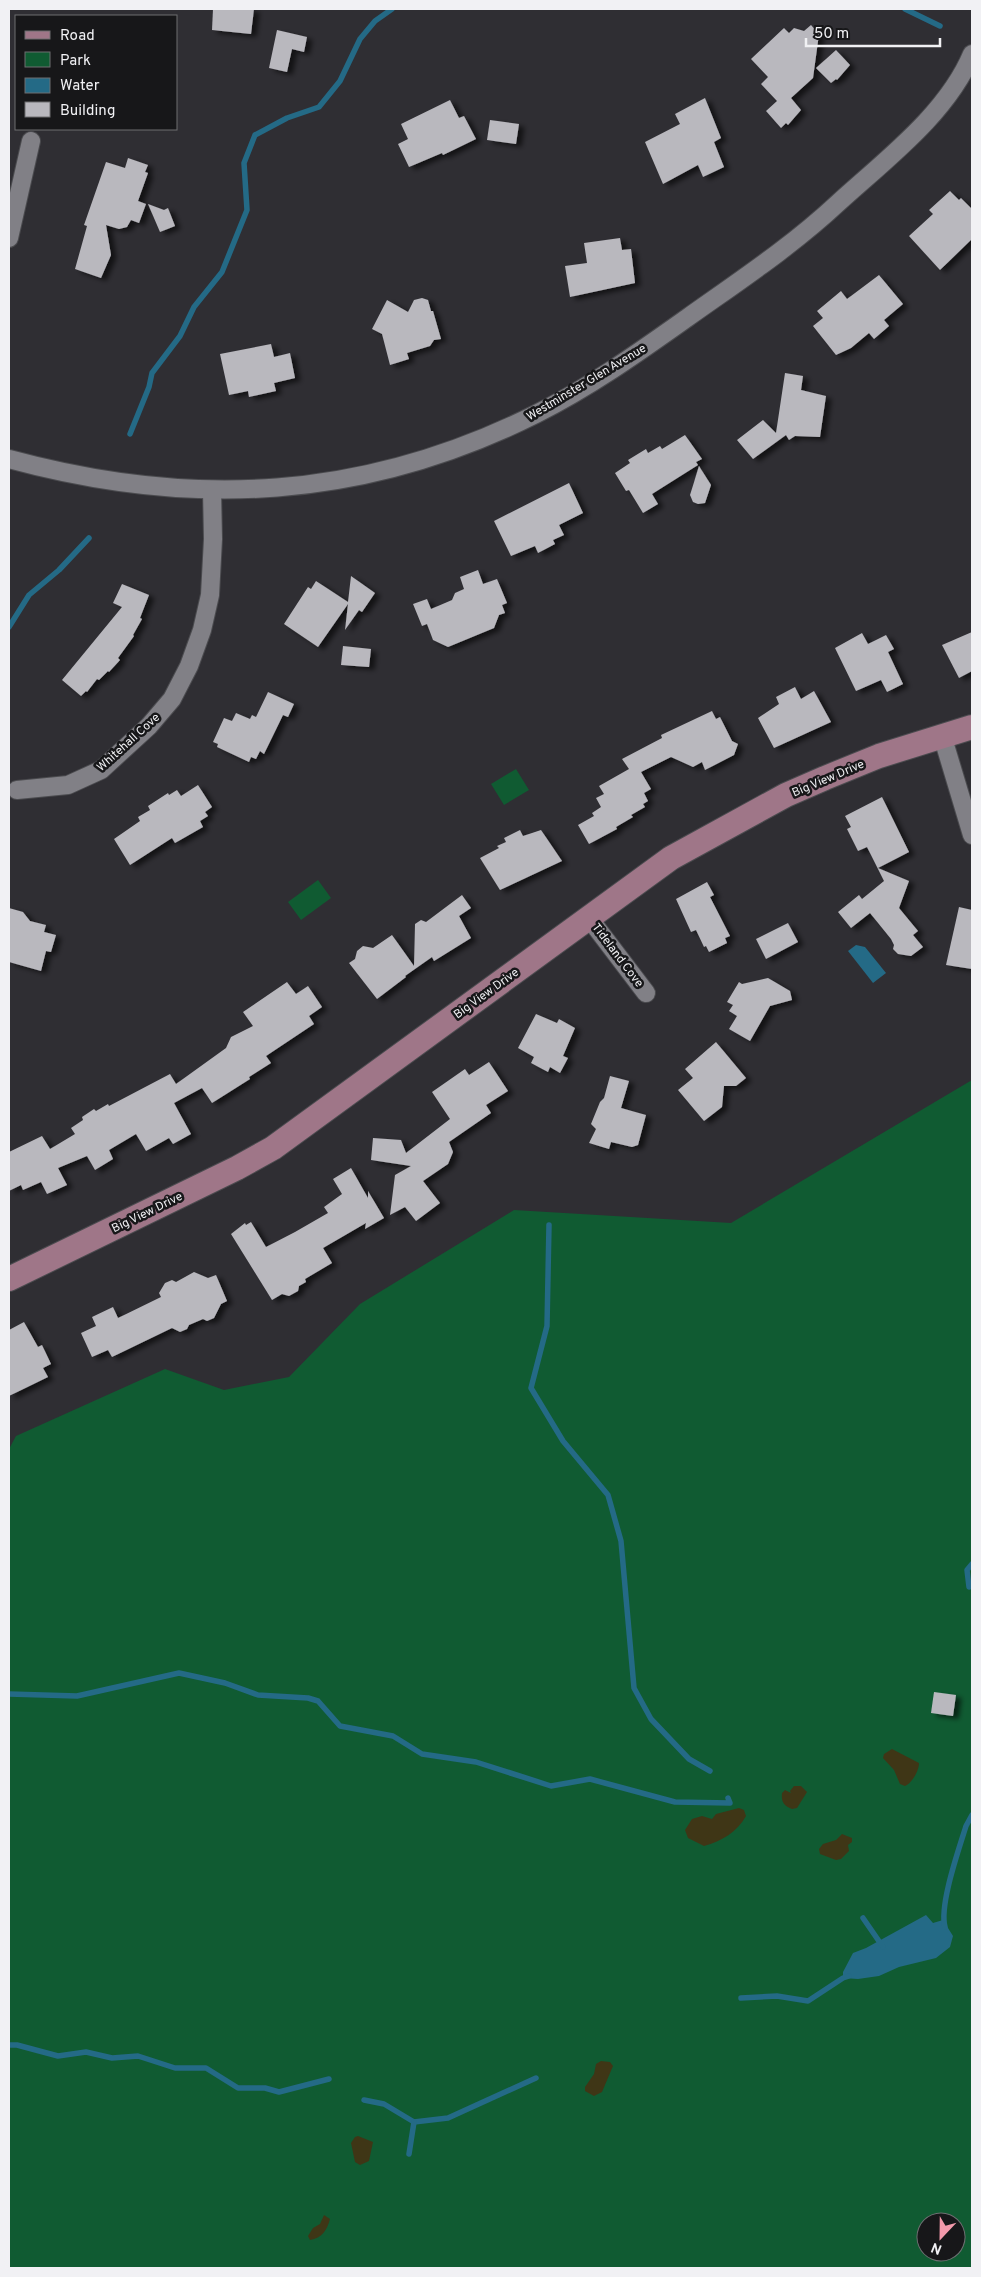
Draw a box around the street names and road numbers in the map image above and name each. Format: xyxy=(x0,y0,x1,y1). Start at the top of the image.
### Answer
street label: Westminster Glen Avenue xyxy=(524,341,649,425)
street label: Whitehall Cove xyxy=(94,710,164,775)
street label: Big View Drive xyxy=(790,757,867,801)
street label: Tideland Cove xyxy=(588,920,647,991)
street label: Big View Drive xyxy=(451,965,522,1023)
street label: Big View Drive xyxy=(109,1189,186,1237)

